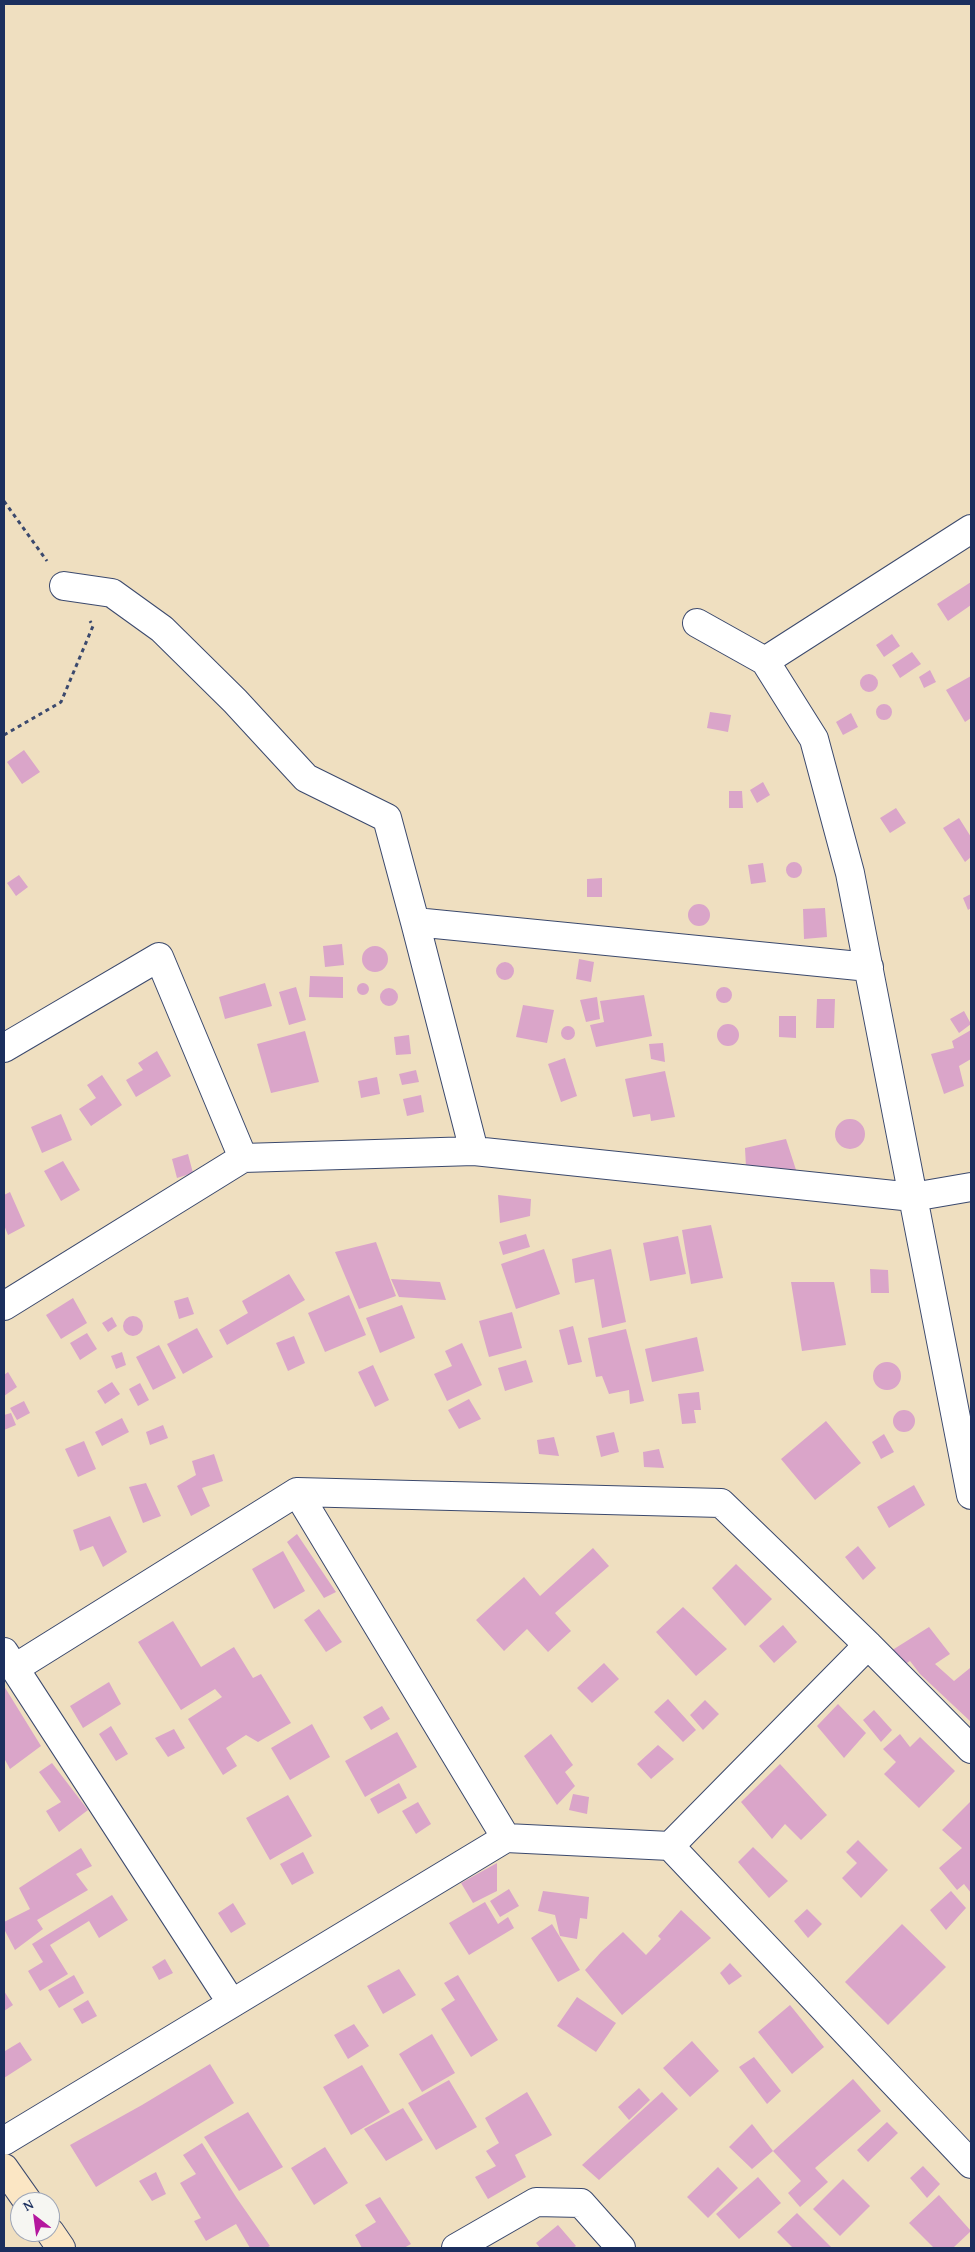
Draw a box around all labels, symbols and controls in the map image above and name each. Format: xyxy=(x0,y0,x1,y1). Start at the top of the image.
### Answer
north arrow xyxy=(10,2192,60,2242)
text: N xyxy=(19,2194,37,2216)

